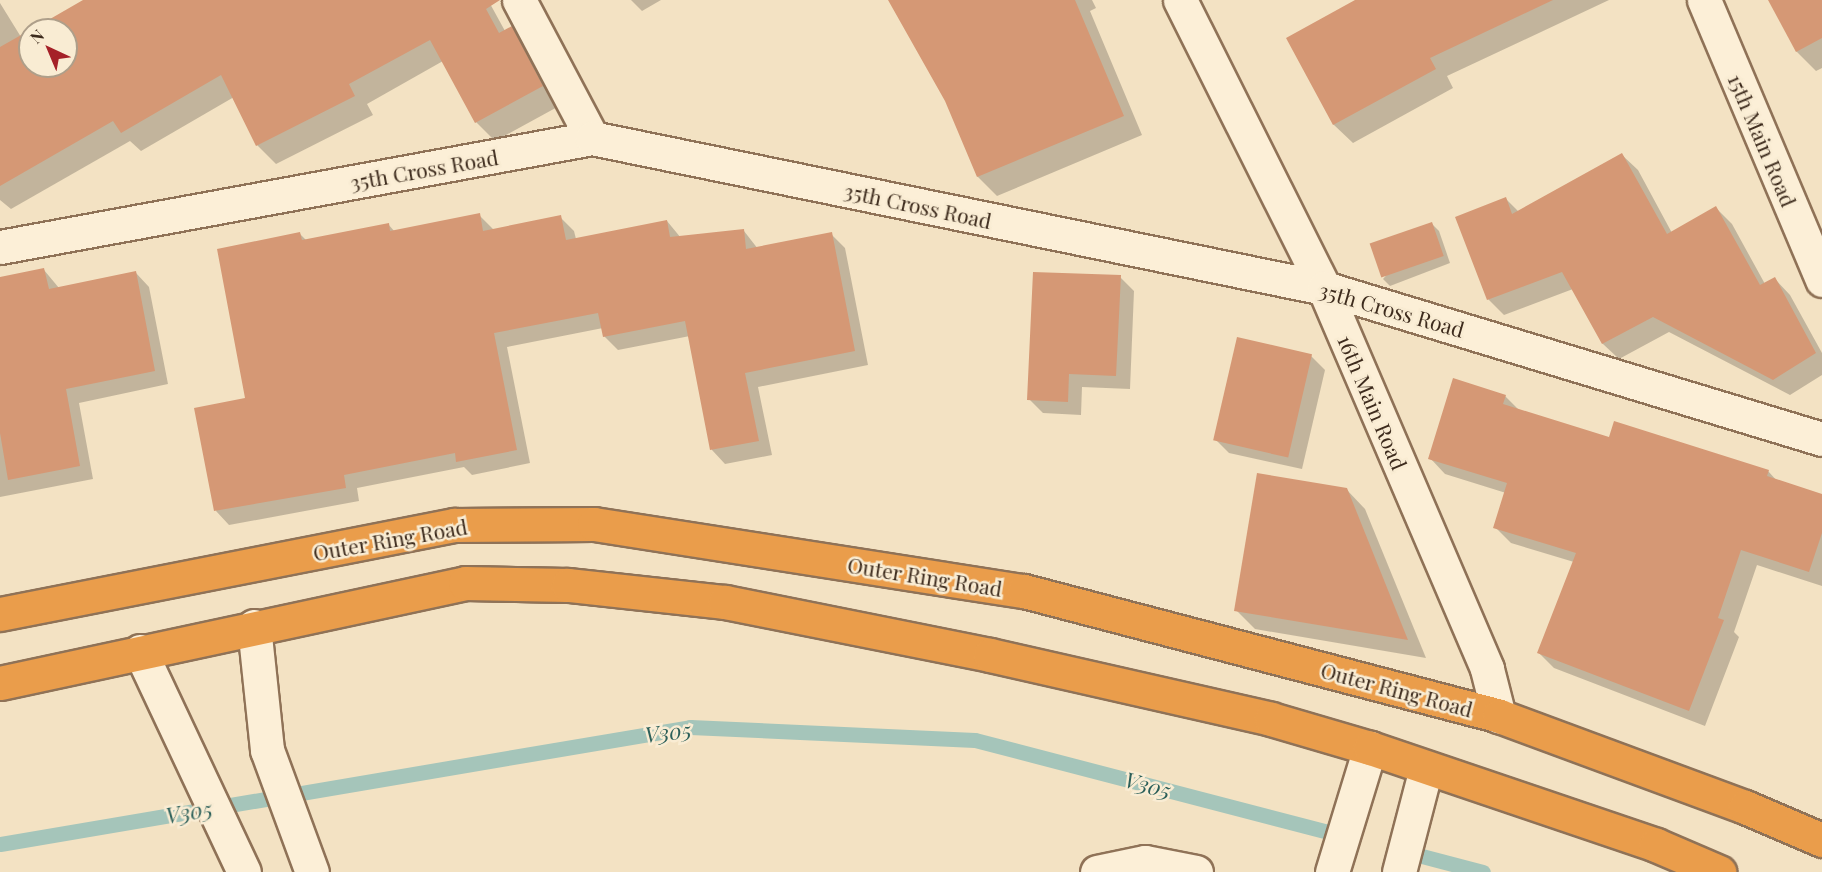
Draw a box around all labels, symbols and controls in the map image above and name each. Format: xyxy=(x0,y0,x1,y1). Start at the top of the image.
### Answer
north arrow xyxy=(18,18,78,78)
text: N xyxy=(25,25,48,48)
street label: 15th Main Road xyxy=(1724,70,1802,210)
street label: 35th Cross Road xyxy=(348,144,500,194)
street label: 35th Cross Road xyxy=(842,177,994,233)
street label: 35th Cross Road xyxy=(1317,276,1467,342)
street label: 16th Main Road xyxy=(1333,331,1413,473)
street label: Outer Ring Road xyxy=(311,513,469,565)
street label: Outer Ring Road xyxy=(846,551,1004,601)
street label: Outer Ring Road xyxy=(1318,657,1476,721)
water label: V305 xyxy=(643,716,693,748)
water label: V305 xyxy=(1122,766,1174,804)
water label: V305 xyxy=(164,795,214,829)

